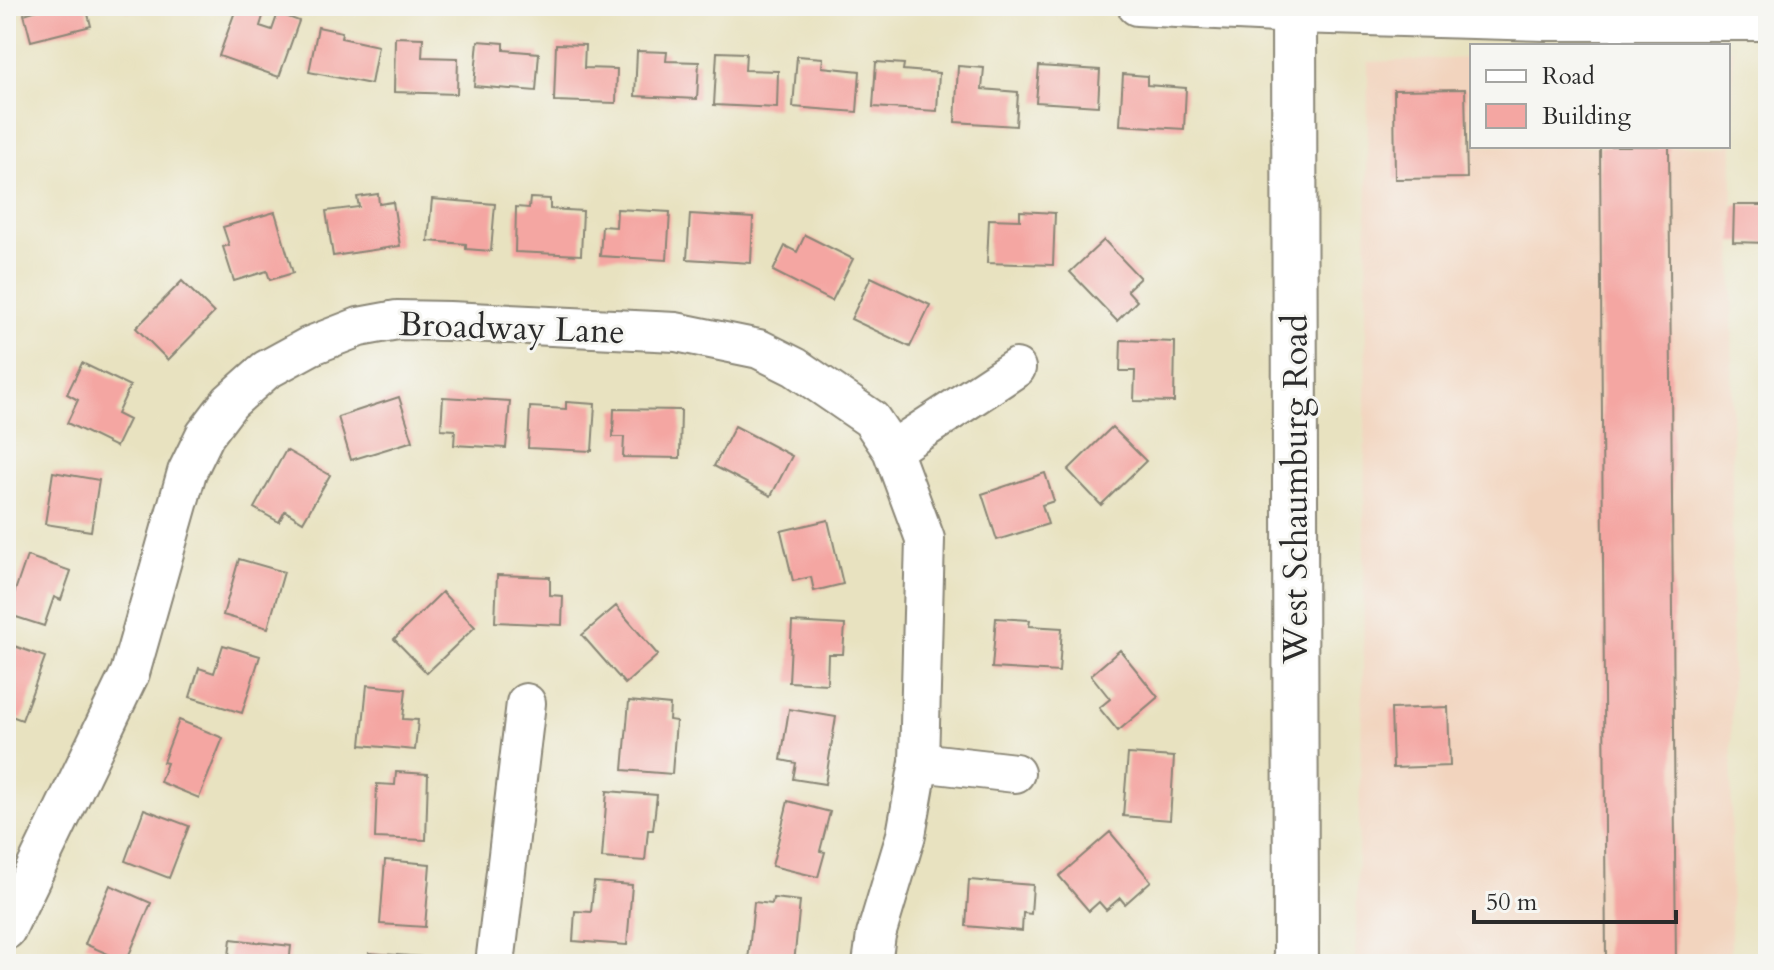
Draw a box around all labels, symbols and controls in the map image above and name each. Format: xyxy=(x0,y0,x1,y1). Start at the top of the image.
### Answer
legend xyxy=(1470,44,1730,148)
text: Road xyxy=(1542,60,1595,93)
text: Building xyxy=(1542,100,1632,133)
street label: Broadway Lane xyxy=(398,301,626,355)
street label: West Schaumburg Road xyxy=(1273,314,1319,665)
scale bar xyxy=(1474,874,1676,924)
text: 50 m xyxy=(1486,886,1538,919)

